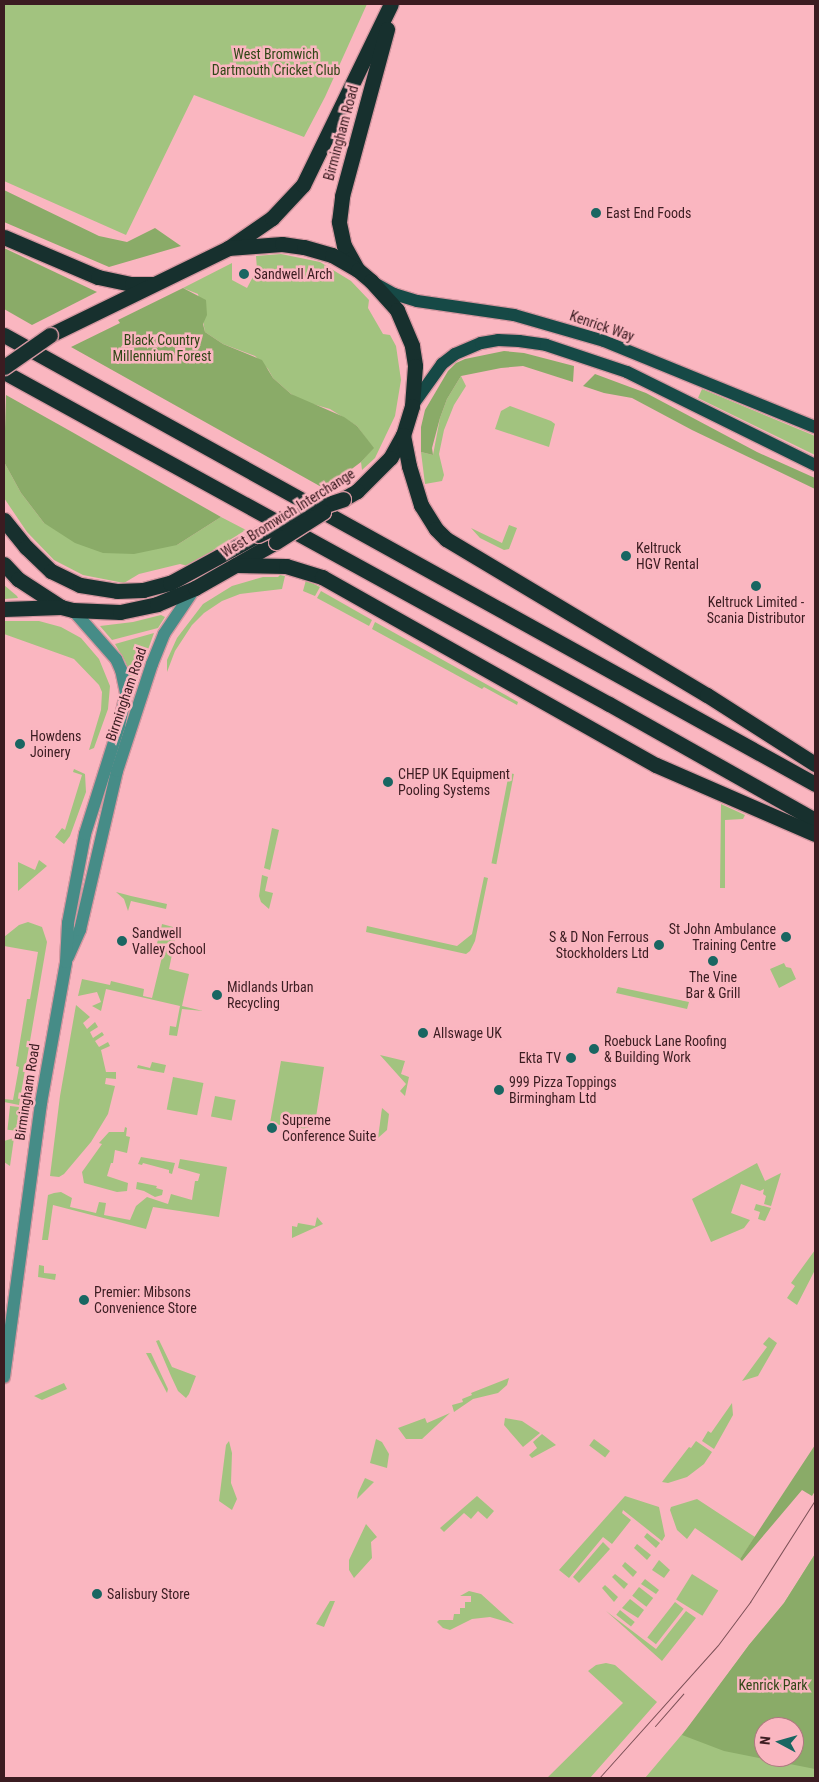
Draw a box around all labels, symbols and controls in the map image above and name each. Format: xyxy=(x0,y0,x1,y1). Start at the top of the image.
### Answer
park label: West Bromwich Dartmouth Cricket Club xyxy=(212,46,340,78)
street label: Birmingham Road xyxy=(320,84,362,182)
place label: East End Foods xyxy=(606,205,691,221)
marker: East End Foods xyxy=(590,207,602,219)
place label: Sandwell Arch xyxy=(254,266,332,282)
marker: Sandwell Arch xyxy=(238,268,250,280)
street label: Kenrick Way xyxy=(568,307,636,345)
park label: Black Country Millennium Forest xyxy=(113,332,211,364)
street label: West Bromwich Interchange xyxy=(218,465,358,561)
place label: Keltruck HGV Rental xyxy=(636,540,699,572)
marker: Keltruck HGV Rental xyxy=(620,550,632,562)
marker: Keltruck Limited - Scania Distributor xyxy=(750,580,762,592)
place label: Keltruck Limited - Scania Distributor xyxy=(707,594,805,626)
street label: Birmingham Road xyxy=(102,645,150,743)
place label: Howdens Joinery xyxy=(30,728,81,760)
marker: Howdens Joinery xyxy=(14,738,26,750)
place label: CHEP UK Equipment Pooling Systems xyxy=(398,766,510,799)
marker: CHEP UK Equipment Pooling Systems xyxy=(382,776,394,788)
place label: St John Ambulance Training Centre xyxy=(669,921,776,954)
place label: Sandwell Valley School xyxy=(132,925,206,958)
place label: S & D Non Ferrous Stockholders Ltd xyxy=(549,929,649,962)
marker: St John Ambulance Training Centre xyxy=(780,931,792,943)
marker: Sandwell Valley School xyxy=(116,935,128,947)
marker: S & D Non Ferrous Stockholders Ltd xyxy=(653,939,665,951)
marker: The Vine Bar & Grill xyxy=(707,955,719,967)
place label: The Vine Bar & Grill xyxy=(686,969,740,1002)
place label: Midlands Urban Recycling xyxy=(227,979,313,1012)
marker: Midlands Urban Recycling xyxy=(211,989,223,1001)
place label: Allswage UK xyxy=(433,1025,502,1041)
marker: Allswage UK xyxy=(417,1027,429,1039)
place label: Roebuck Lane Roofing & Building Work xyxy=(604,1033,727,1066)
street label: Birmingham Road xyxy=(11,1042,43,1142)
marker: Roebuck Lane Roofing & Building Work xyxy=(588,1043,600,1055)
place label: Ekta TV xyxy=(518,1050,561,1066)
marker: Ekta TV xyxy=(565,1052,577,1064)
place label: 999 Pizza Toppings Birmingham Ltd xyxy=(509,1074,617,1106)
marker: 999 Pizza Toppings Birmingham Ltd xyxy=(493,1084,505,1096)
place label: Supreme Conference Suite xyxy=(282,1112,376,1144)
marker: Supreme Conference Suite xyxy=(266,1122,278,1134)
place label: Premier: Mibsons Convenience Store xyxy=(94,1284,197,1316)
marker: Premier: Mibsons Convenience Store xyxy=(78,1294,90,1306)
place label: Salisbury Store xyxy=(107,1586,190,1602)
marker: Salisbury Store xyxy=(91,1588,103,1600)
park label: Kenrick Park xyxy=(738,1677,808,1693)
north arrow xyxy=(754,1717,804,1767)
text: N xyxy=(757,1735,773,1746)

